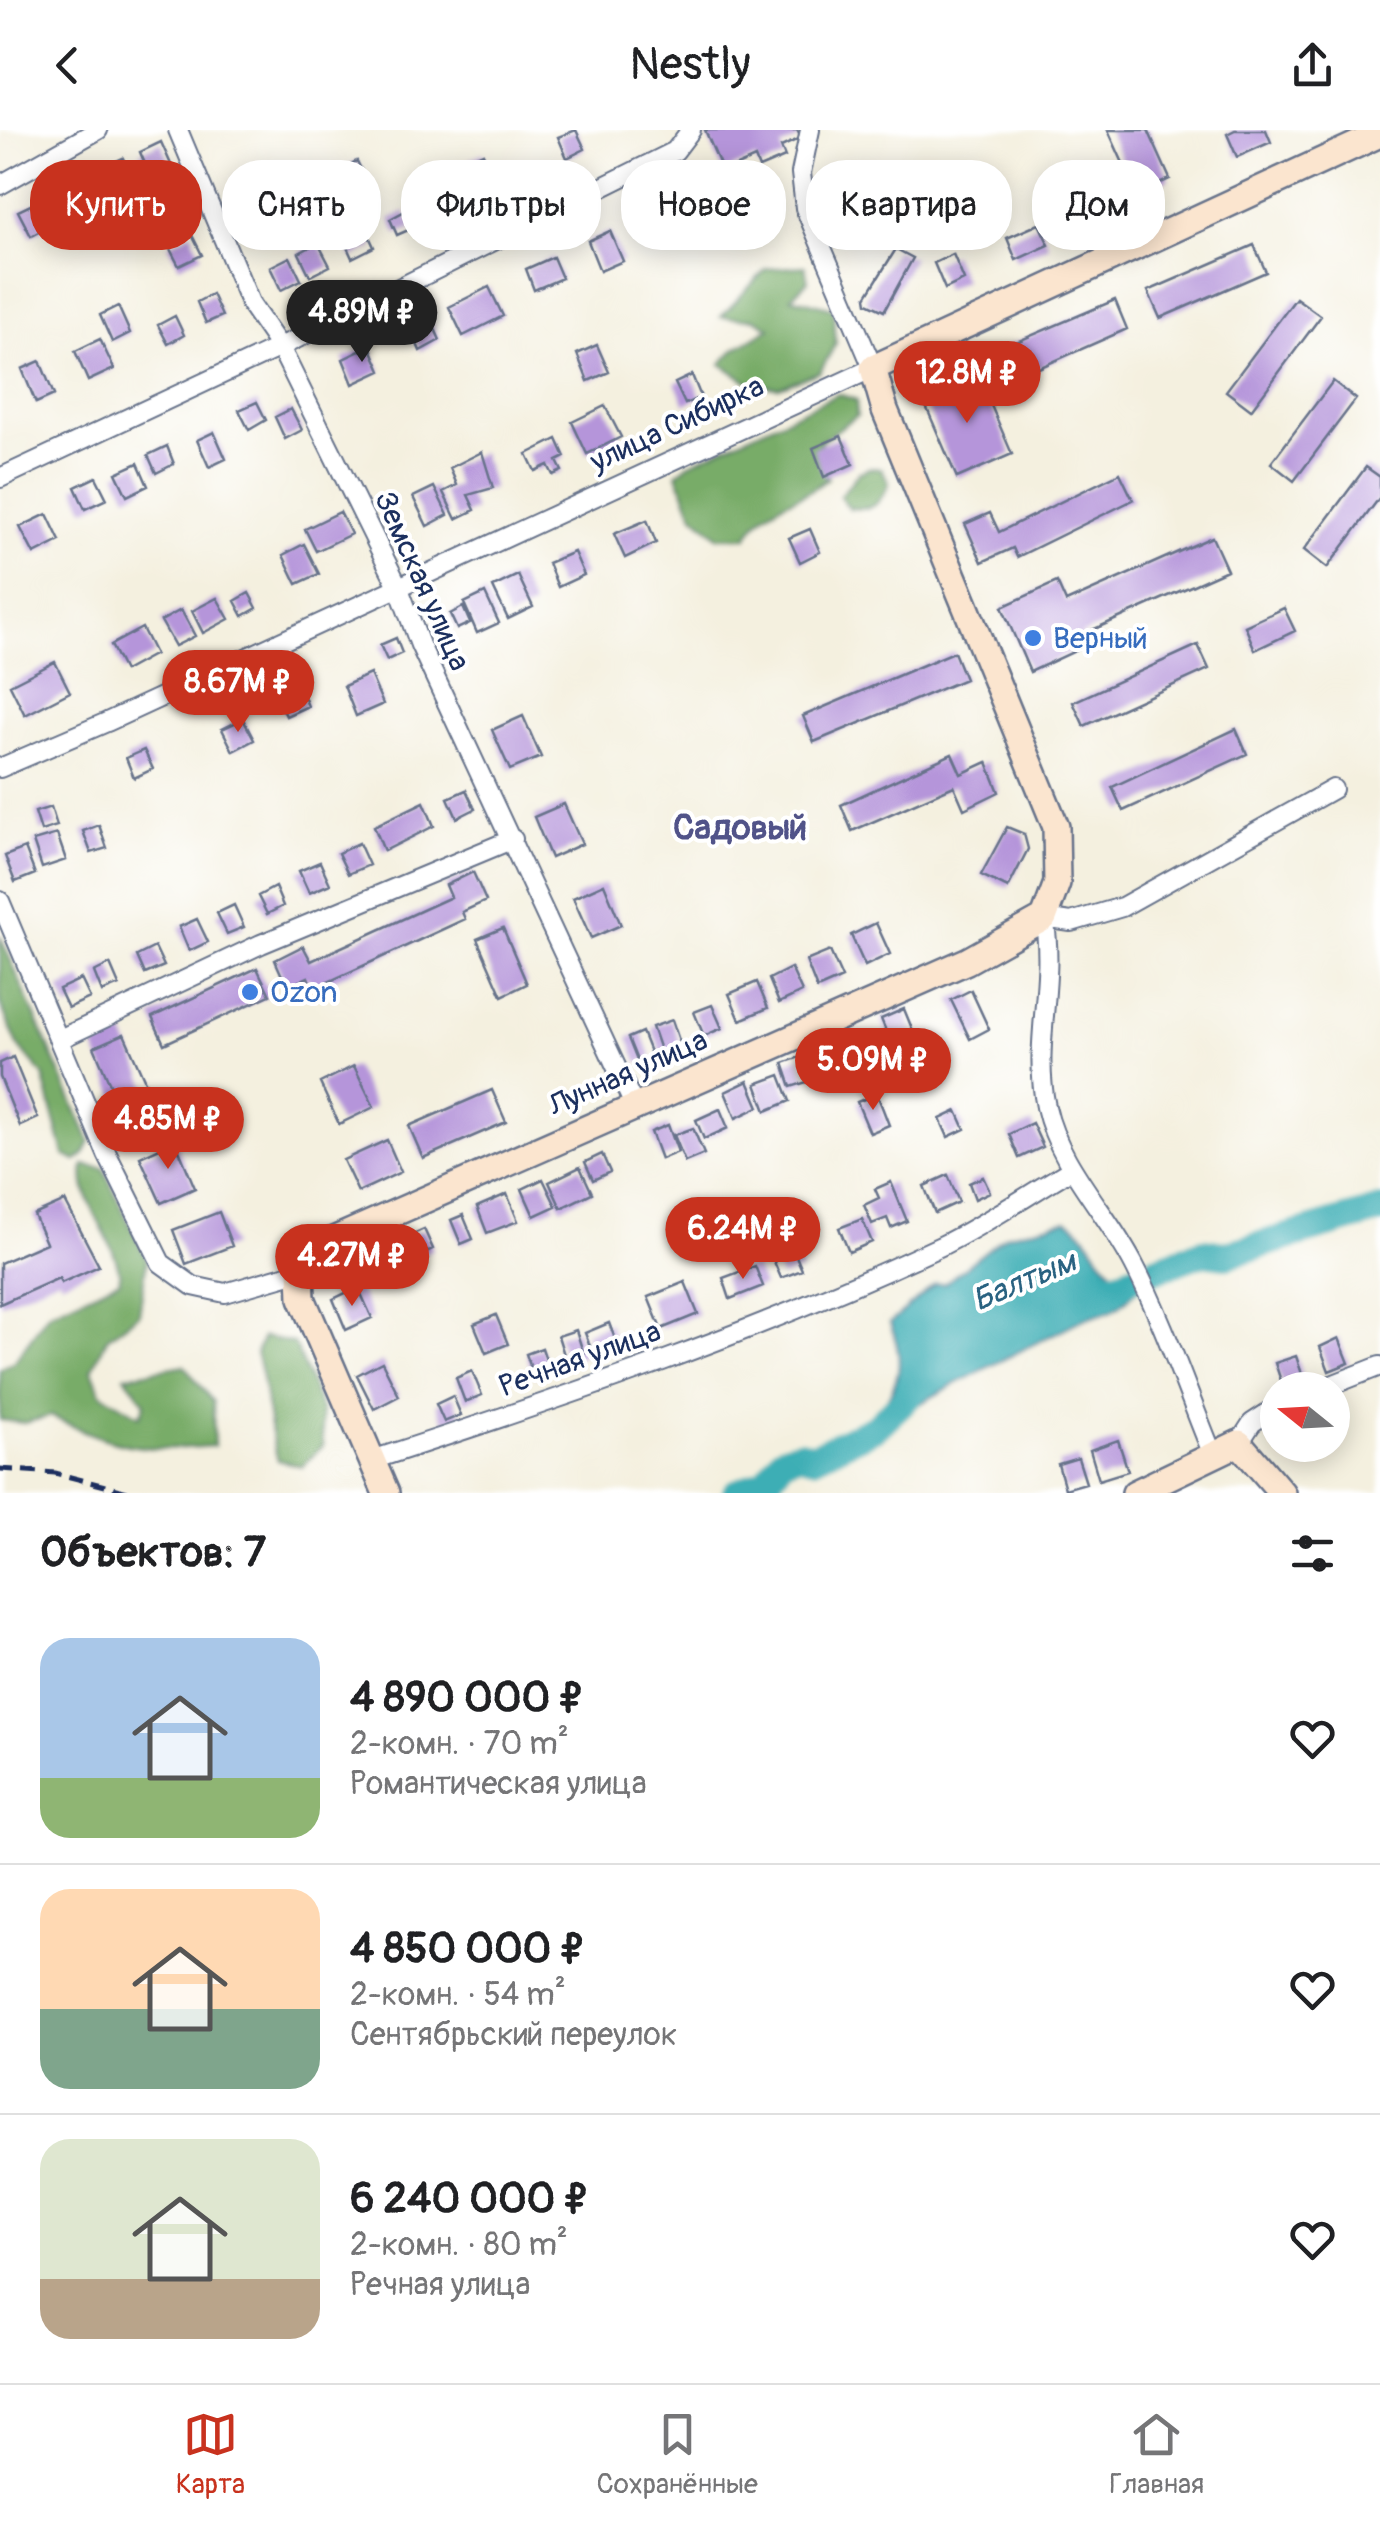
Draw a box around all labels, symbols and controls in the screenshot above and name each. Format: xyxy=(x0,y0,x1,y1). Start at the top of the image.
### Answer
text: Nestly xyxy=(630,37,750,93)
icon: back xyxy=(40,38,95,93)
icon: share xyxy=(1285,38,1340,93)
chip: Купить xyxy=(30,160,202,250)
chip: Снять xyxy=(222,160,381,250)
chip: Фильтры xyxy=(401,160,601,250)
chip: Новое xyxy=(621,160,786,250)
chip: Квартира xyxy=(806,160,1012,250)
chip: Дом xyxy=(1032,160,1165,250)
pin: 4.89M ₽ xyxy=(270,280,454,365)
text: 4.89M ₽ xyxy=(308,292,416,332)
pin: 12.8M ₽ xyxy=(875,341,1059,426)
text: 12.8M ₽ xyxy=(916,353,1018,393)
street label: улица Сибирка xyxy=(583,368,770,481)
street label: Земская улица xyxy=(366,486,478,676)
place label: Верный xyxy=(1053,620,1148,657)
marker: Верный xyxy=(1022,627,1044,649)
pin: 8.67M ₽ xyxy=(146,650,330,735)
text: 8.67M ₽ xyxy=(184,662,292,702)
district label: Садовый xyxy=(673,806,807,850)
place label: Ozon xyxy=(270,974,337,1011)
marker: Ozon xyxy=(239,981,261,1003)
street label: Лунная улица xyxy=(542,1022,713,1125)
pin: 5.09M ₽ xyxy=(781,1028,965,1113)
text: 5.09M ₽ xyxy=(817,1040,929,1080)
pin: 4.85M ₽ xyxy=(76,1087,260,1172)
text: 4.85M ₽ xyxy=(114,1099,222,1139)
pin: 6.24M ₽ xyxy=(651,1197,835,1282)
text: 6.24M ₽ xyxy=(687,1209,799,1249)
pin: 4.27M ₽ xyxy=(260,1224,444,1309)
text: 4.27M ₽ xyxy=(297,1236,407,1276)
water label: Балтым xyxy=(966,1240,1084,1321)
street label: Речная улица xyxy=(494,1313,666,1405)
north arrow xyxy=(1260,1372,1350,1462)
map controls xyxy=(1260,1372,1350,1462)
icon: filters xyxy=(1285,1526,1340,1581)
text: Объектов: 7 xyxy=(40,1527,266,1579)
text: 4 890 000 ₽ xyxy=(350,1672,584,1724)
icon: home xyxy=(120,1678,240,1798)
icon: heart xyxy=(1285,1711,1340,1766)
text: 2-комн. · 70 m² xyxy=(350,1724,569,1764)
text: Романтическая улица xyxy=(350,1764,647,1804)
text: 4 850 000 ₽ xyxy=(350,1923,586,1975)
icon: home xyxy=(120,1929,240,2049)
icon: heart xyxy=(1285,1962,1340,2017)
text: 2-комн. · 54 m² xyxy=(350,1975,566,2015)
text: Сентябрьский переулок xyxy=(350,2015,677,2055)
text: 6 240 000 ₽ xyxy=(350,2173,590,2225)
icon: home xyxy=(120,2179,240,2299)
icon: heart xyxy=(1285,2212,1340,2267)
text: 2-комн. · 80 m² xyxy=(350,2225,568,2265)
text: Речная улица xyxy=(350,2265,530,2305)
tab: Карта xyxy=(176,2407,245,2502)
tab: Сохранённые xyxy=(596,2407,758,2502)
tab: Главная xyxy=(1109,2407,1204,2502)

